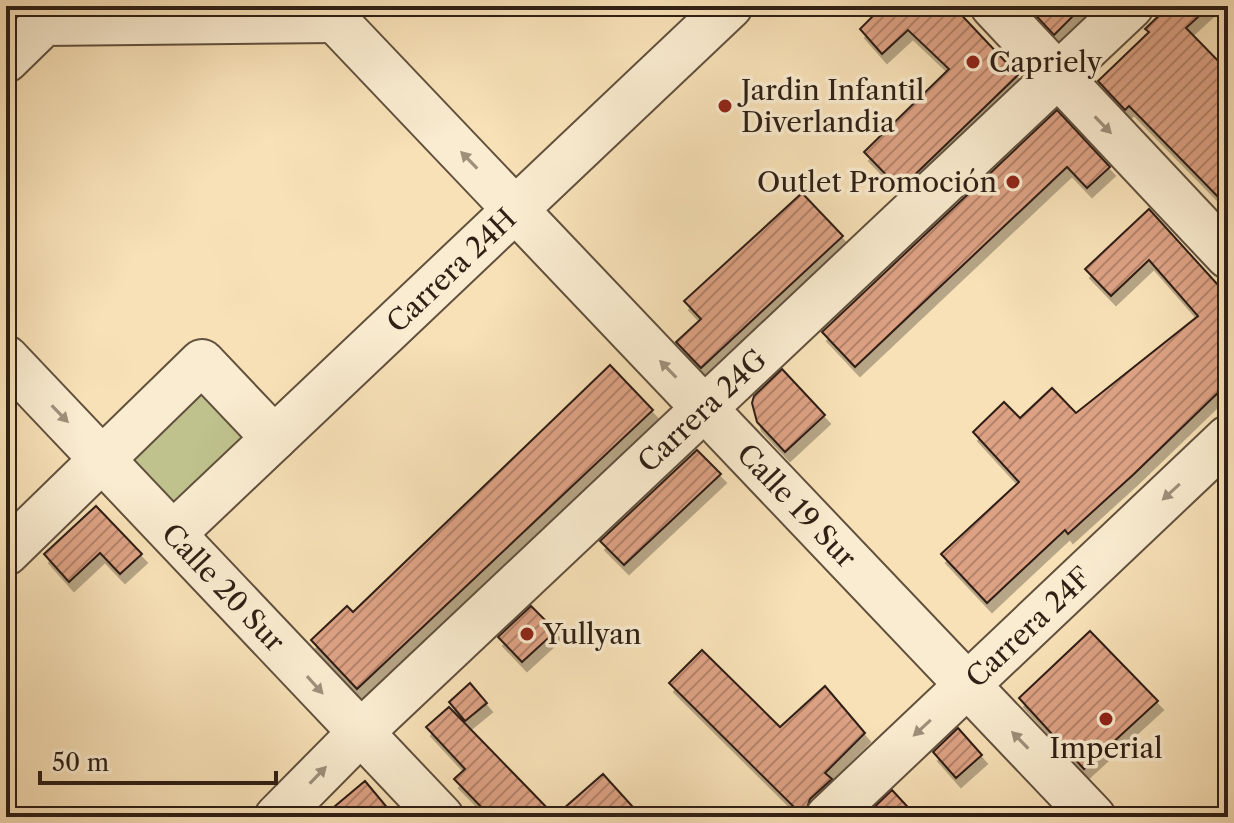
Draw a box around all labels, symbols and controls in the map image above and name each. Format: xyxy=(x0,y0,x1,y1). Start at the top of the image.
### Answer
place label: Capriely xyxy=(989,45,1103,79)
marker: Capriely xyxy=(964,53,982,71)
place label: Jardin Infantil Diverlandia xyxy=(737,73,924,139)
marker: Jardin Infantil Diverlandia xyxy=(716,97,734,115)
one-way arrow xyxy=(1094,115,1112,134)
one-way arrow xyxy=(460,151,478,170)
place label: Outlet Promoción xyxy=(757,165,997,199)
marker: Outlet Promoción xyxy=(1004,173,1022,191)
street label: Carrera 24H xyxy=(380,201,523,339)
street label: Carrera 24G xyxy=(631,342,773,479)
one-way arrow xyxy=(659,360,677,379)
one-way arrow xyxy=(50,404,68,423)
street label: Calle 19 Sur xyxy=(730,437,864,574)
one-way arrow xyxy=(1162,482,1181,500)
street label: Calle 20 Sur xyxy=(155,516,292,658)
street label: Carrera 24F xyxy=(959,560,1098,694)
place label: Yullyan xyxy=(542,617,641,651)
marker: Yullyan xyxy=(518,625,536,643)
one-way arrow xyxy=(306,675,324,694)
marker: Imperial xyxy=(1097,710,1115,728)
one-way arrow xyxy=(912,719,931,737)
one-way arrow xyxy=(1011,731,1030,750)
place label: Imperial xyxy=(1050,731,1162,765)
scale bar xyxy=(40,735,276,785)
text: 50 m xyxy=(52,748,109,777)
one-way arrow xyxy=(308,766,327,785)

